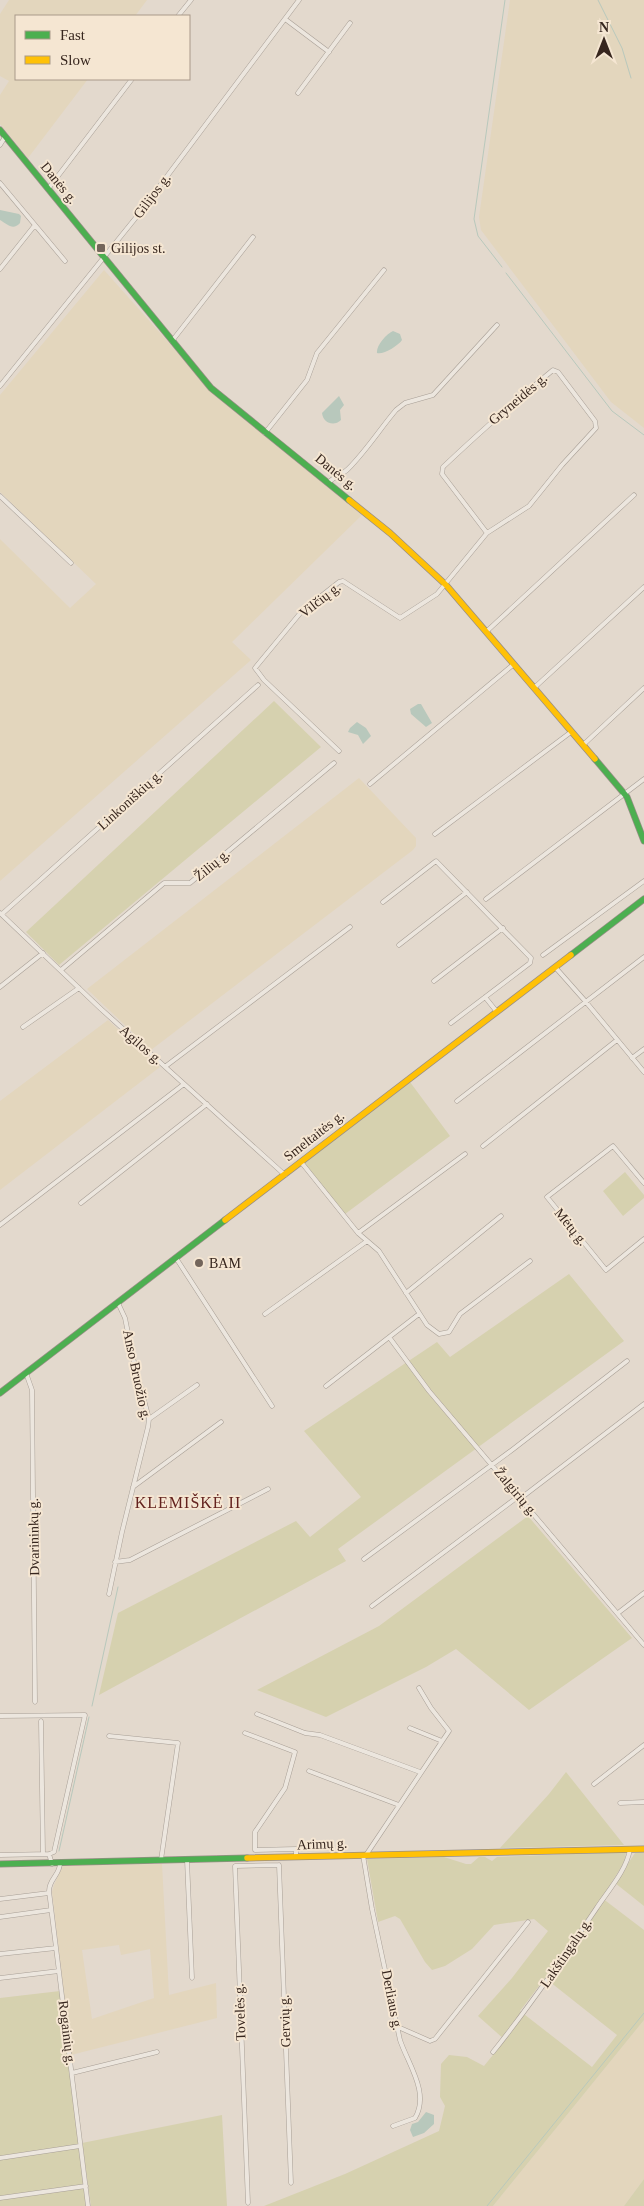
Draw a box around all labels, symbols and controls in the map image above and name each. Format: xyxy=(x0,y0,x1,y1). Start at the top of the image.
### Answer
legend xyxy=(15,15,190,80)
north arrow xyxy=(579,15,629,65)
text: N xyxy=(599,20,609,35)
text: Fast xyxy=(60,27,86,43)
text: Slow xyxy=(60,52,91,68)
street label: Danės g. xyxy=(38,159,80,207)
street label: Gilijos g. xyxy=(130,171,174,221)
place label: Gilijos st. xyxy=(111,241,165,256)
marker: Gilijos st. xyxy=(95,242,107,254)
street label: Gryneidės g. xyxy=(486,370,550,428)
street label: Danės g. xyxy=(312,451,360,493)
street label: Vilčių g. xyxy=(296,579,344,621)
street label: Linkoniškių g. xyxy=(95,767,165,833)
street label: Žilių g. xyxy=(191,845,233,884)
street label: Agilos g. xyxy=(117,1022,165,1068)
street label: Smeltaitės g. xyxy=(281,1108,347,1164)
street label: Mėtų g. xyxy=(551,1205,591,1249)
place label: BAM xyxy=(209,1256,241,1271)
marker: BAM xyxy=(193,1257,205,1269)
street label: Anso Bruožio g. xyxy=(120,1328,154,1422)
street label: Žalgirių g. xyxy=(491,1464,542,1519)
district label: KLEMIŠKĖ II xyxy=(135,1493,241,1511)
street label: Dvarininkų g. xyxy=(26,1498,42,1576)
street label: Arimų g. xyxy=(296,1836,348,1852)
street label: Lakštingalų g. xyxy=(537,1916,595,1990)
street label: Derliaus g. xyxy=(379,1968,405,2032)
street label: Tovelės g. xyxy=(232,1983,248,2041)
street label: Gervių g. xyxy=(277,1994,293,2048)
street label: Rogainių g. xyxy=(56,2000,78,2066)

